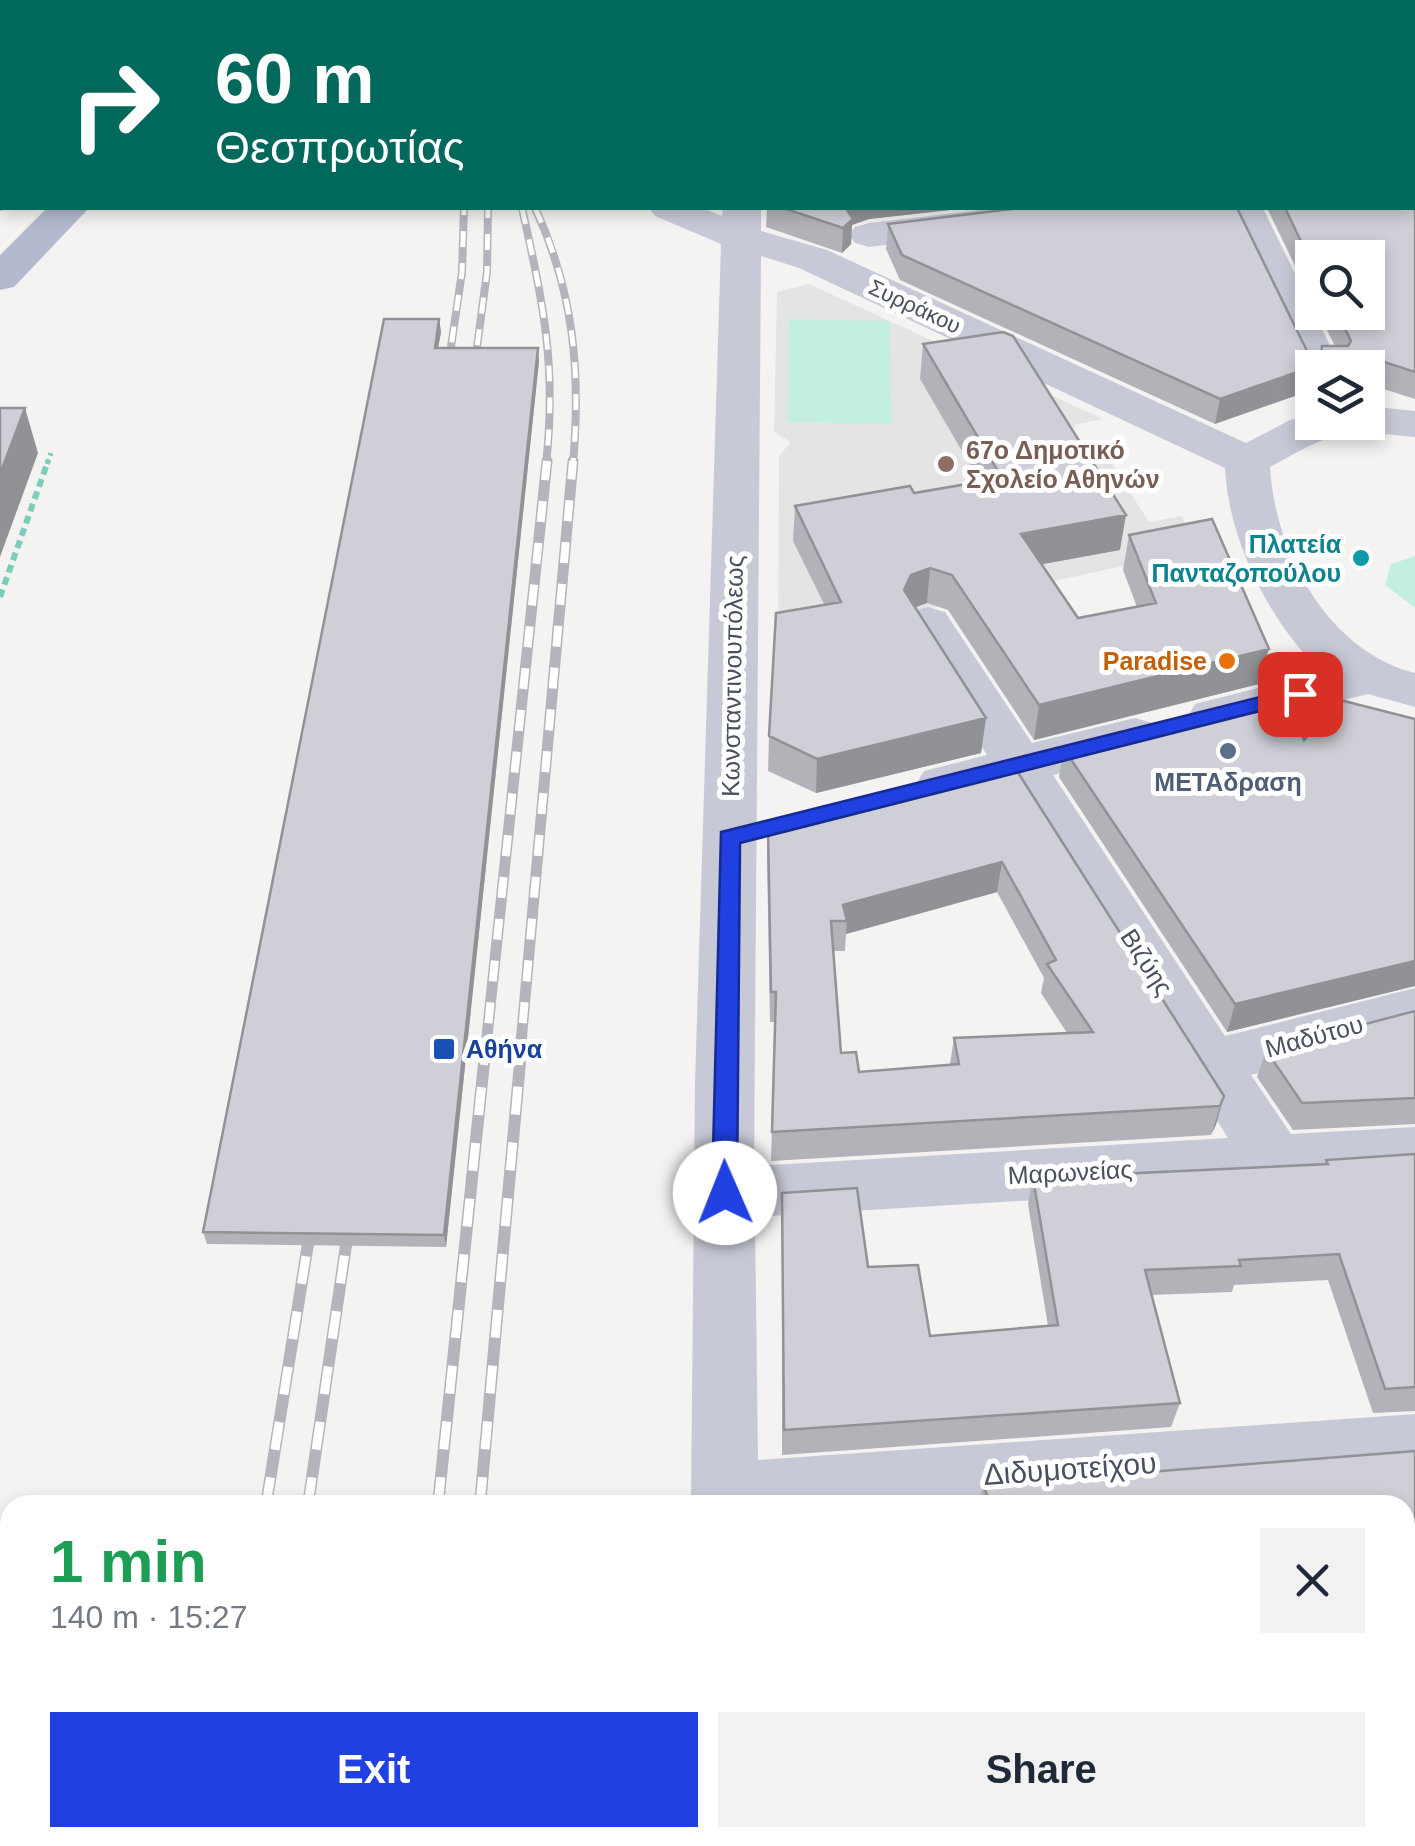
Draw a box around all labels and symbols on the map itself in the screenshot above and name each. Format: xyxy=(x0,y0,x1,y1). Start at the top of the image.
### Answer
street label: Συρράκου xyxy=(865,274,965,339)
place label: 67ο Δημοτικό Σχολείο Αθηνών xyxy=(966,436,1160,493)
marker: 67ο Δημοτικό Σχολείο Αθηνών xyxy=(935,453,957,475)
place label: Πλατεία Πανταζοπούλου xyxy=(1151,530,1342,587)
marker: Πλατεία Πανταζοπούλου xyxy=(1350,547,1372,569)
street label: Κωνσταντινουπόλεως xyxy=(716,555,748,797)
place label: Paradise xyxy=(1103,647,1207,675)
marker: Paradise xyxy=(1216,650,1238,672)
pin xyxy=(1258,652,1343,737)
marker: ΜΕΤΑδραση xyxy=(1217,740,1239,762)
place label: ΜΕΤΑδραση xyxy=(1154,768,1302,796)
street label: Βιζύης xyxy=(1115,924,1179,1000)
street label: Μαδύτου xyxy=(1262,1010,1366,1062)
place label: Αθήνα xyxy=(466,1035,543,1063)
marker: Αθήνα xyxy=(431,1036,457,1062)
position arrow xyxy=(673,1141,777,1245)
street label: Μαρωνείας xyxy=(1007,1155,1133,1189)
street label: Διδυμοτείχου xyxy=(982,1446,1158,1491)

